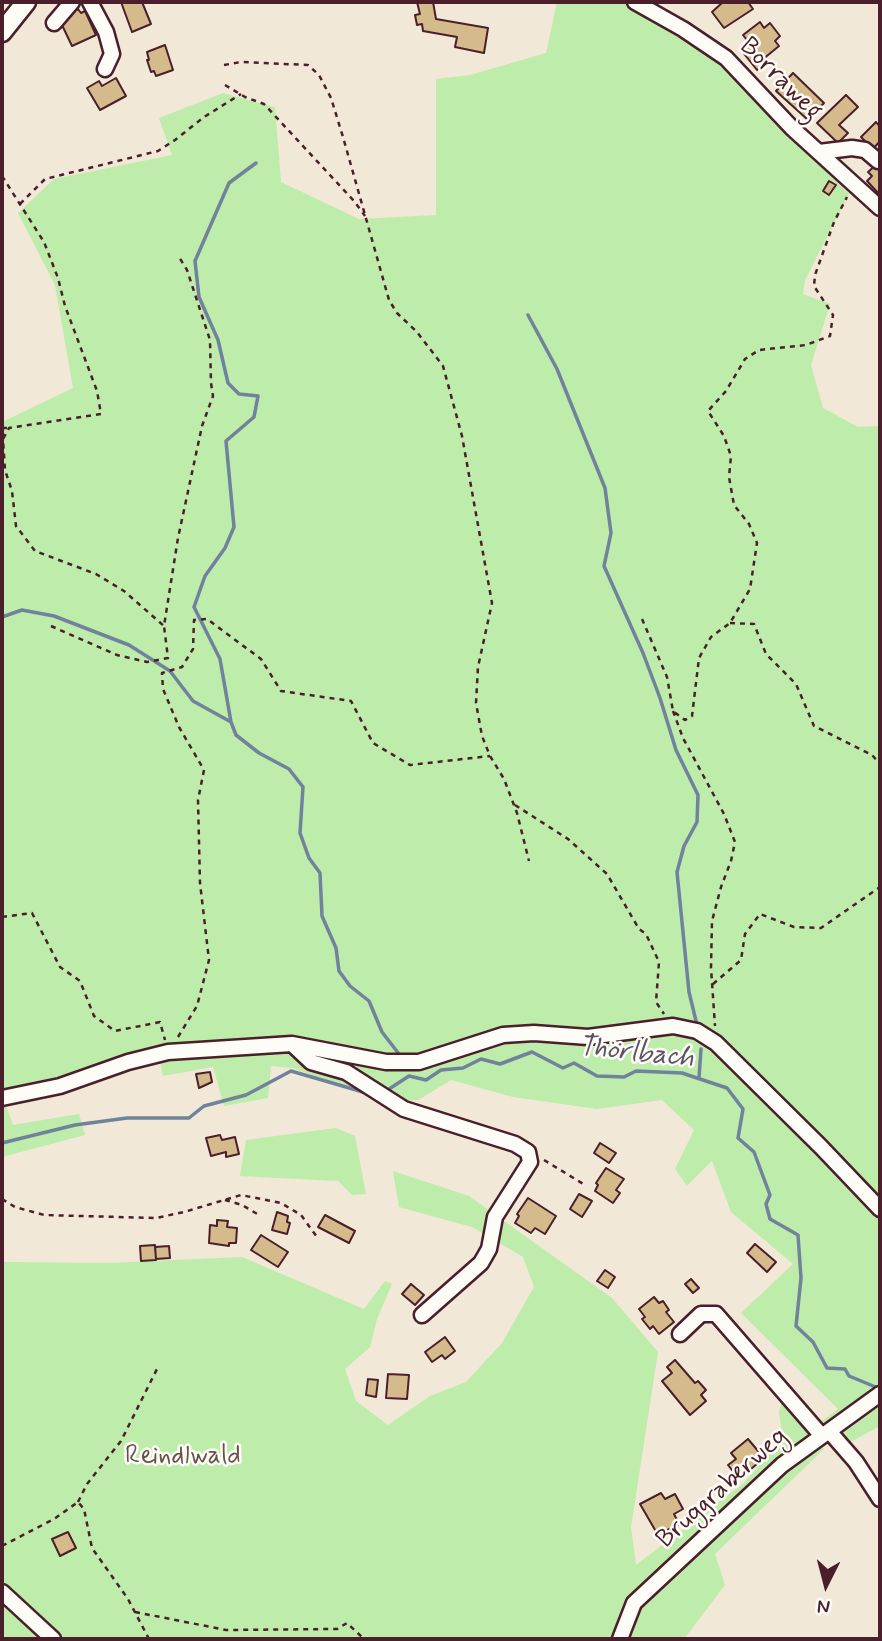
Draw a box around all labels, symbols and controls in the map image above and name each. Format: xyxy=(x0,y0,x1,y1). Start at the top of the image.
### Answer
street label: Borraweg xyxy=(732,32,828,128)
water label: Thörlbach xyxy=(576,1031,696,1077)
street label: Bruggraberweg xyxy=(651,1422,795,1556)
park label: Reindlwald xyxy=(125,1442,241,1474)
north arrow xyxy=(791,1550,861,1620)
text: N xyxy=(816,1593,831,1619)

